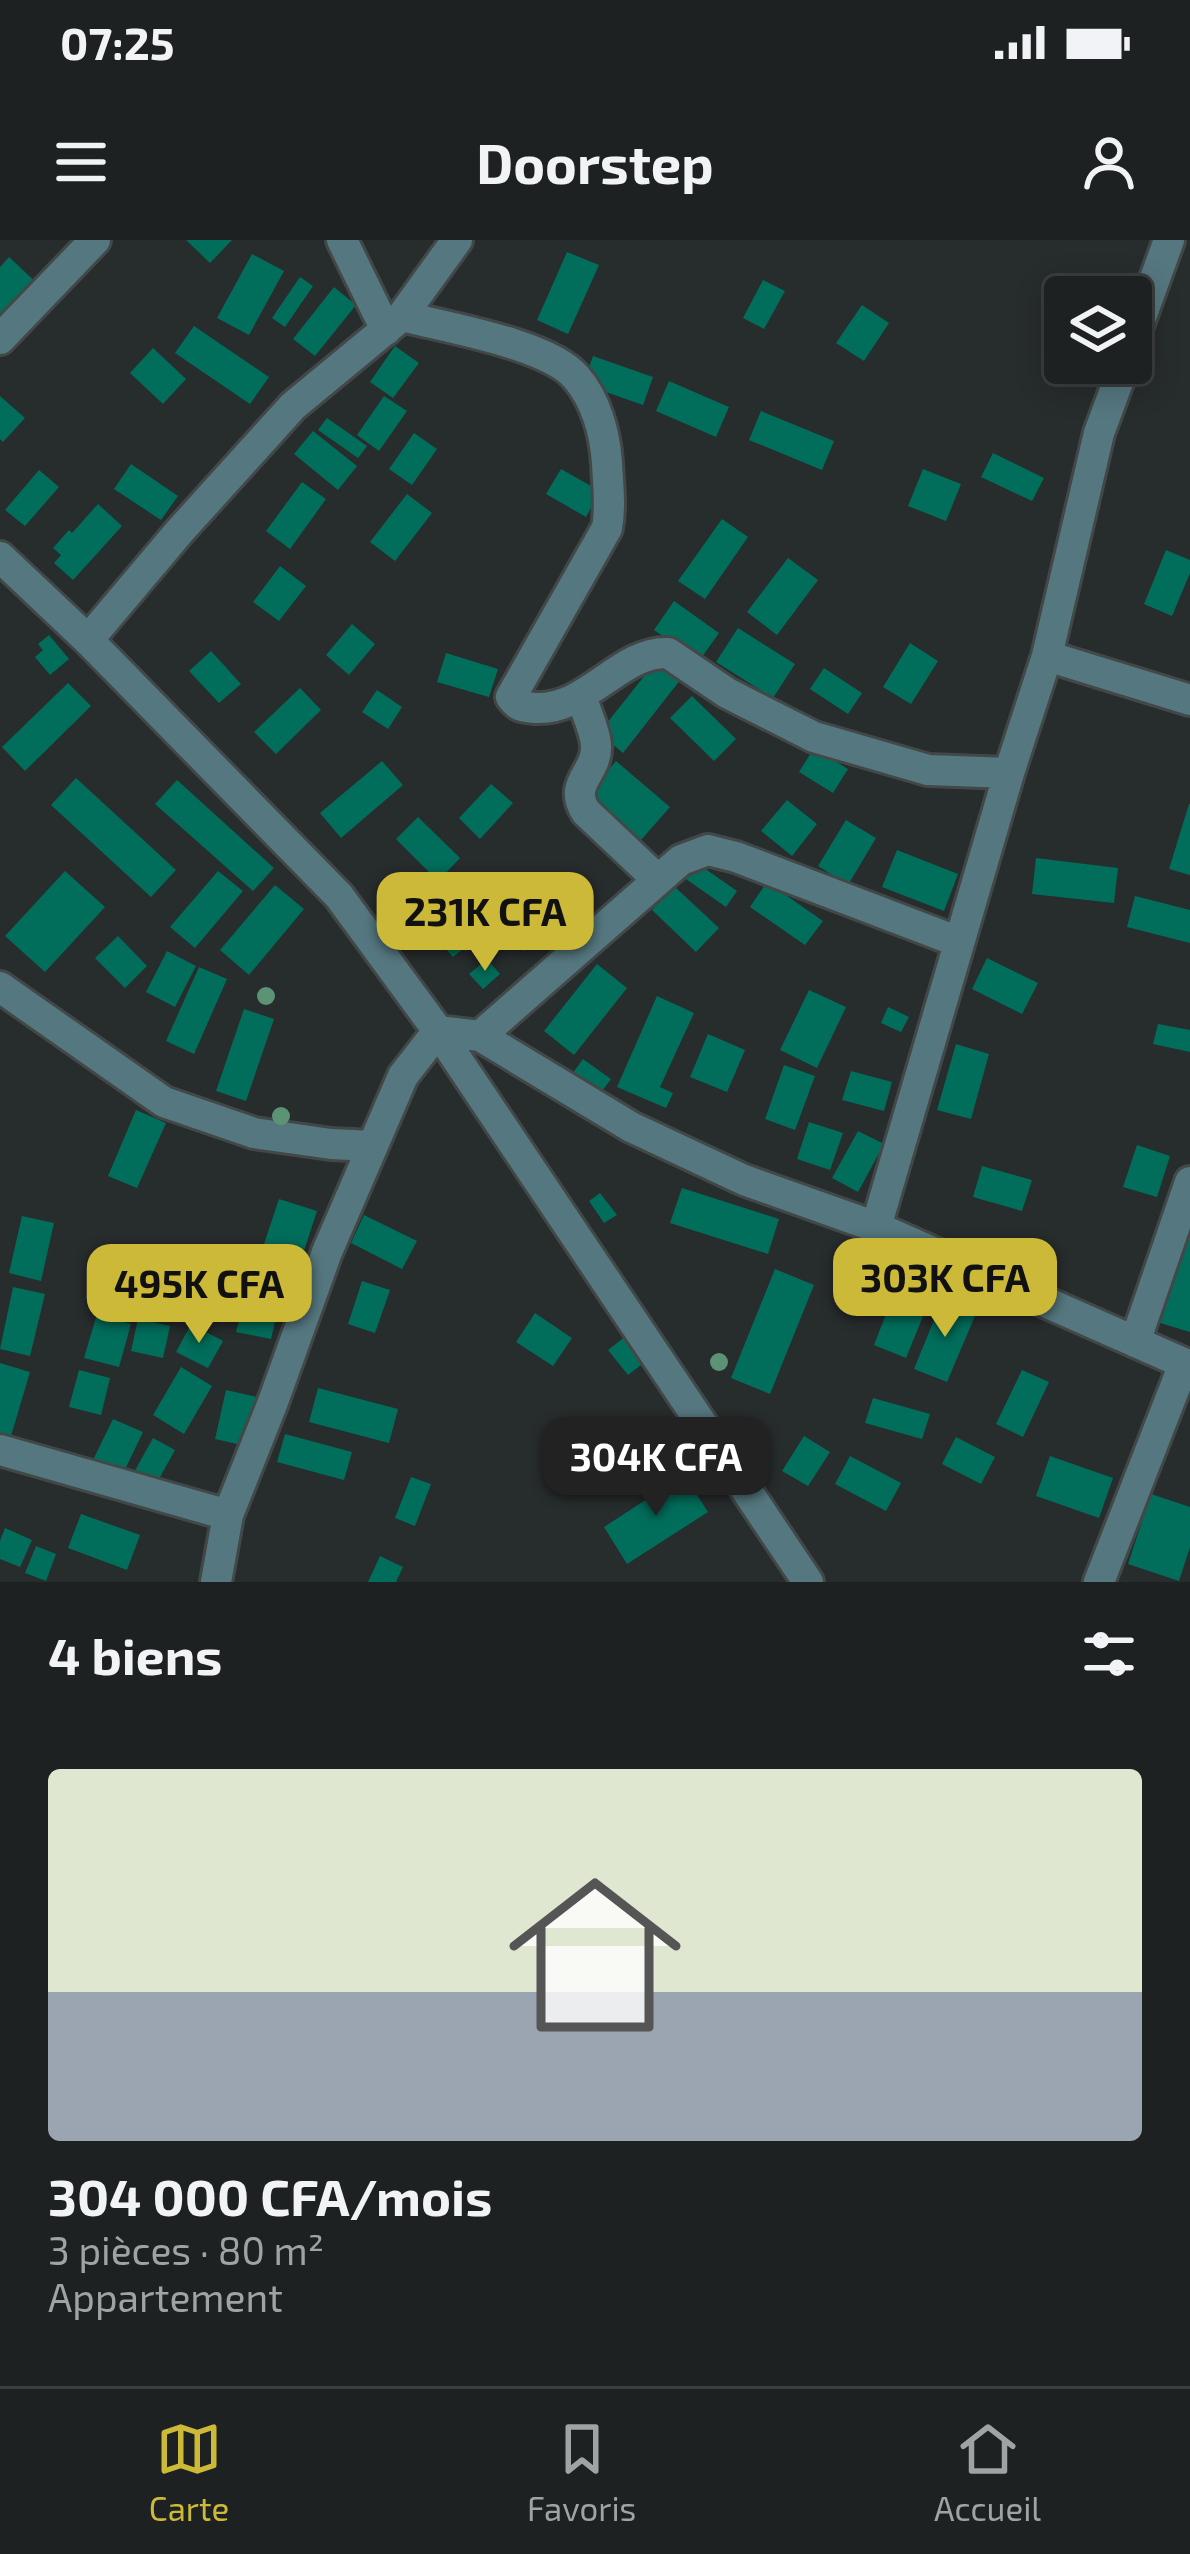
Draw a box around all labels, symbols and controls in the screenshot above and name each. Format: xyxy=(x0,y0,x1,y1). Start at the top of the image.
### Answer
text: 07:25 xyxy=(60,15,175,69)
icon: menu xyxy=(48,129,114,195)
icon: person xyxy=(1076,129,1142,195)
text: Doorstep xyxy=(476,130,714,195)
map controls xyxy=(1044,276,1152,384)
button: layers xyxy=(1044,276,1152,384)
pin: 231K CFA xyxy=(361,872,609,974)
text: 231K CFA xyxy=(404,887,566,934)
pin: 303K CFA xyxy=(821,1238,1069,1340)
pin: 495K CFA xyxy=(75,1244,323,1346)
text: 303K CFA xyxy=(860,1253,1030,1300)
text: 495K CFA xyxy=(114,1259,284,1306)
pin: 304K CFA xyxy=(532,1417,780,1519)
text: 304K CFA xyxy=(570,1432,742,1479)
icon: filters xyxy=(1076,1621,1142,1687)
text: 4 biens xyxy=(48,1624,222,1685)
icon: home xyxy=(487,1847,703,2063)
text: 304 000 CFA/mois xyxy=(48,2165,492,2226)
text: 3 pièces · 80 m² xyxy=(48,2226,324,2273)
text: Appartement xyxy=(48,2273,283,2320)
tab: Carte xyxy=(149,2416,229,2528)
tab: Favoris xyxy=(527,2416,636,2528)
tab: Accueil xyxy=(934,2416,1041,2528)

